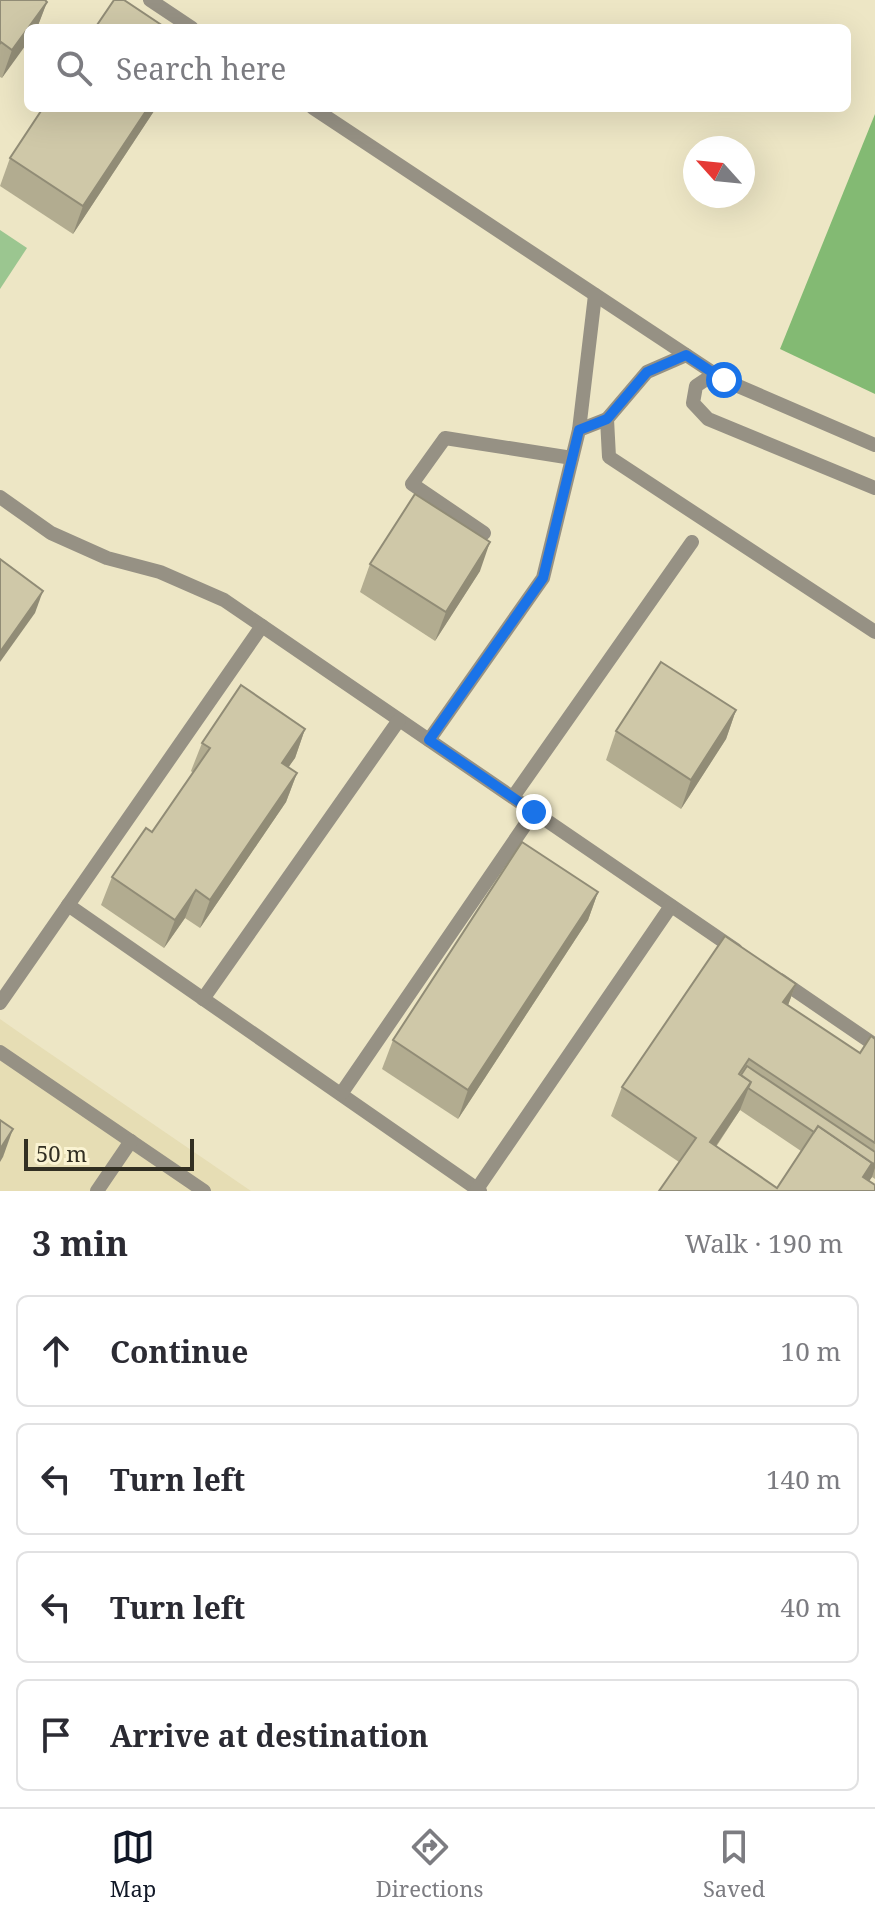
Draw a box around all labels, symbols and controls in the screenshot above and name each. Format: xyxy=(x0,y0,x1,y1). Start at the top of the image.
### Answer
search box xyxy=(24,24,851,112)
icon: search xyxy=(52,46,96,90)
text: Search here xyxy=(116,48,286,89)
north arrow xyxy=(683,136,755,208)
route start xyxy=(706,362,742,398)
route end xyxy=(516,794,552,830)
scale bar xyxy=(24,1135,194,1171)
text: 50 m xyxy=(36,1138,87,1168)
text: 3 min xyxy=(32,1220,128,1266)
text: Walk · 190 m xyxy=(685,1225,843,1261)
icon: ahead xyxy=(34,1329,78,1373)
text: Continue xyxy=(110,1331,248,1372)
text: 10 m xyxy=(781,1333,841,1369)
icon: left xyxy=(34,1457,78,1501)
text: Turn left xyxy=(110,1459,245,1500)
text: 140 m xyxy=(766,1461,841,1497)
icon: left xyxy=(34,1585,78,1629)
text: Turn left xyxy=(110,1587,245,1628)
text: 40 m xyxy=(781,1589,841,1625)
icon: arrive xyxy=(34,1713,78,1757)
text: Arrive at destination xyxy=(110,1715,429,1756)
tab: Map xyxy=(110,1825,156,1903)
tab: Directions xyxy=(376,1825,483,1903)
tab: Saved xyxy=(703,1825,765,1903)

